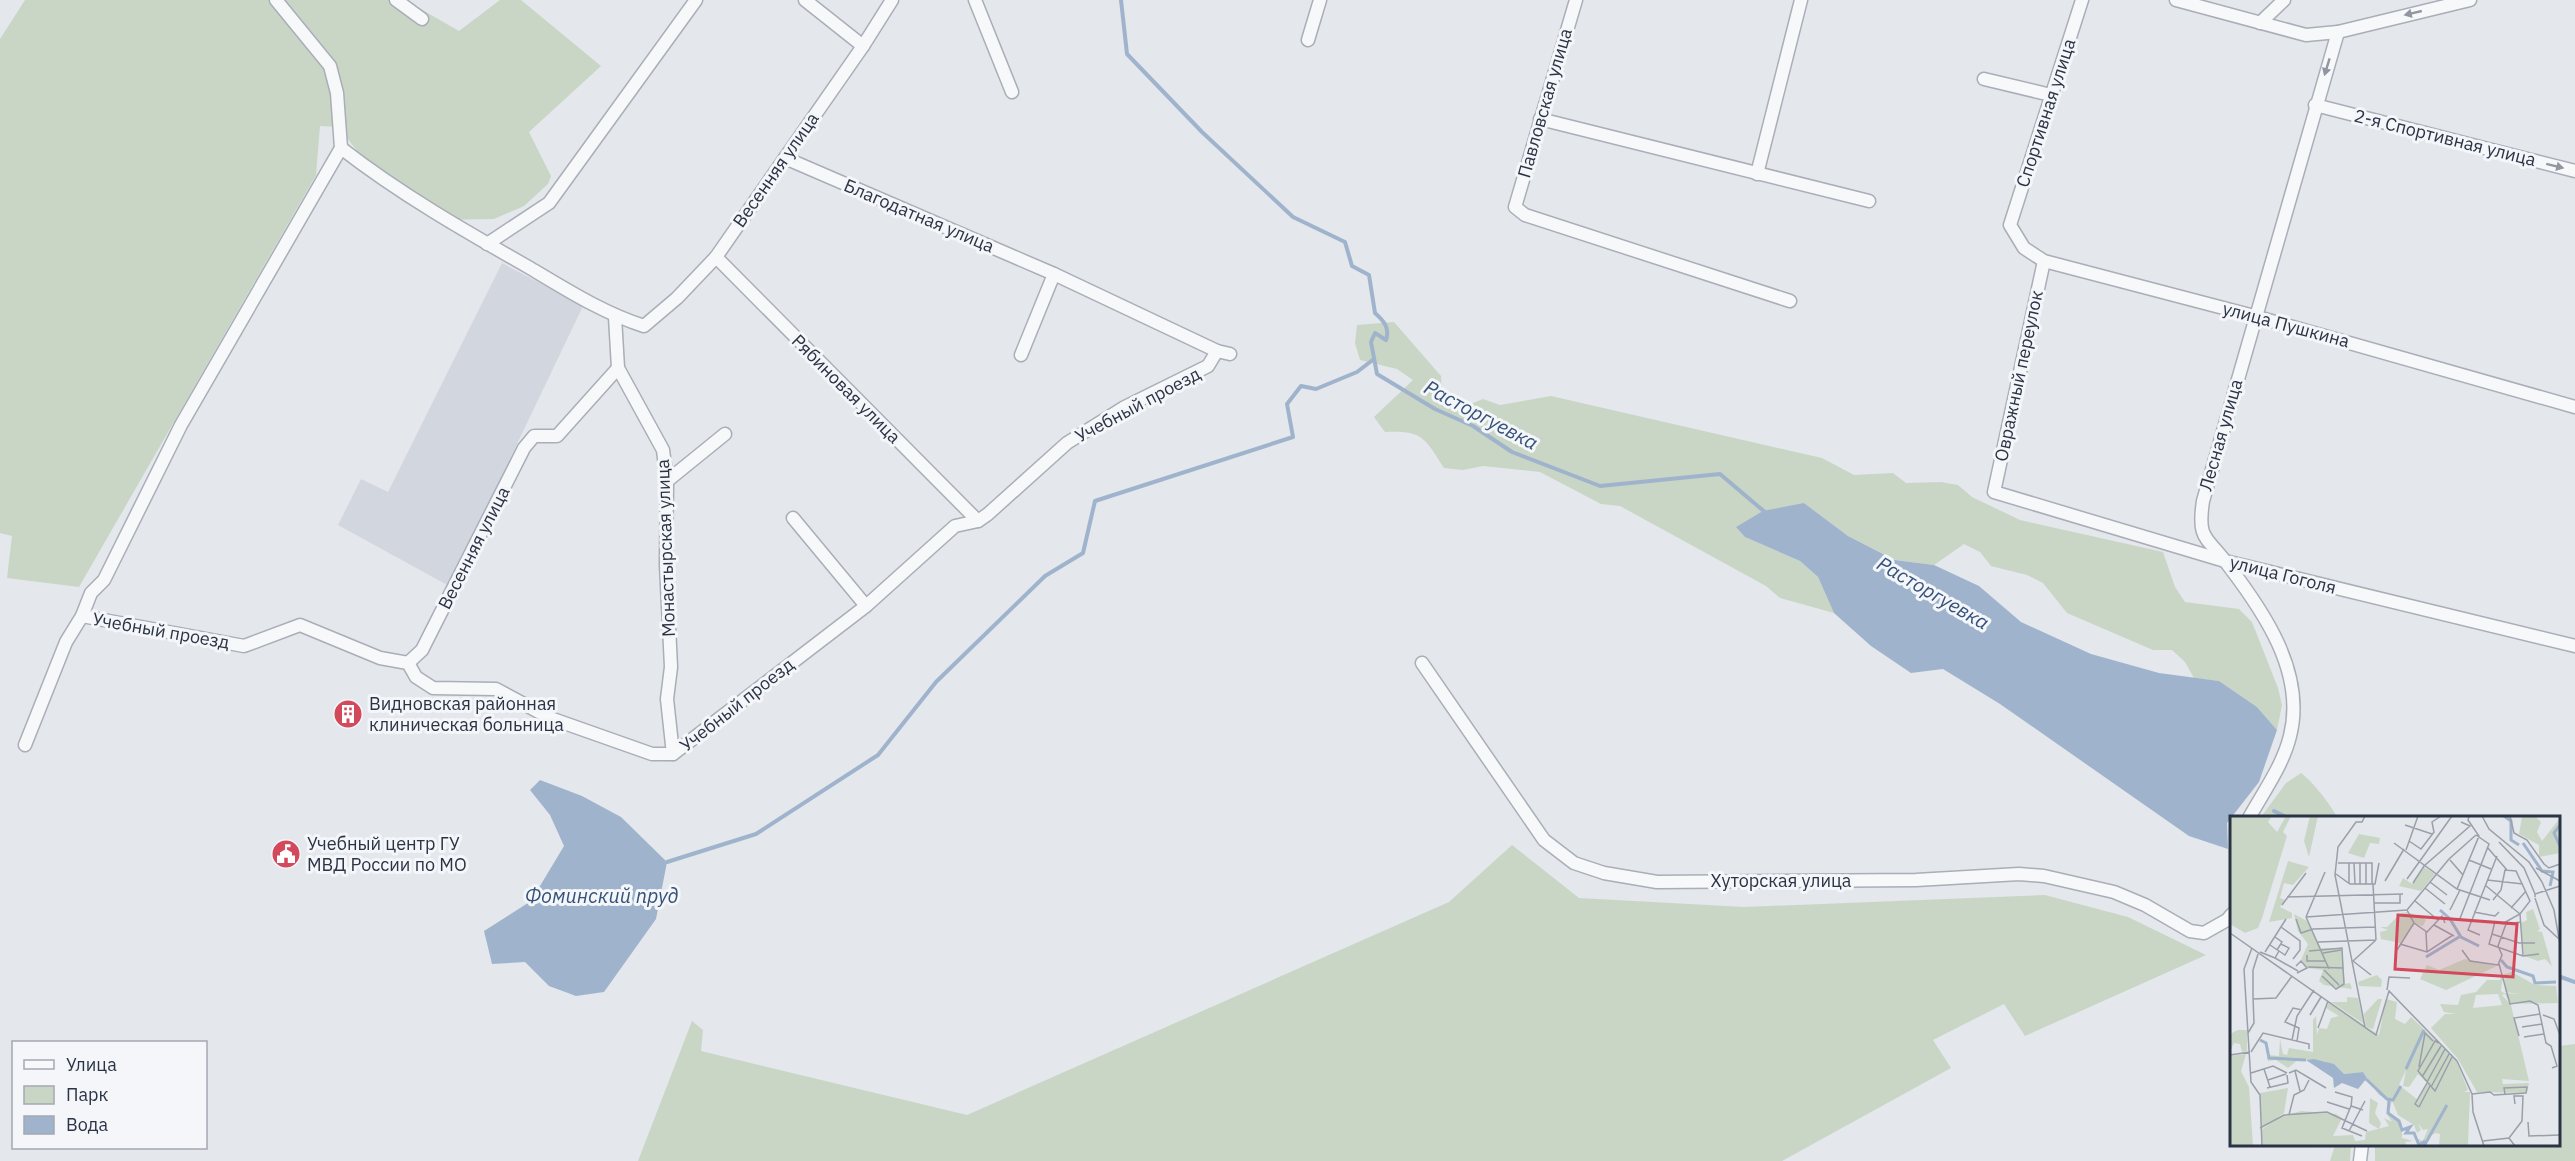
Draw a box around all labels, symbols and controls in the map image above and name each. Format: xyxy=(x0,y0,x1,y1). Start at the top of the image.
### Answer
one-way arrow xyxy=(2403,9,2422,19)
street label: Павловская улица xyxy=(1512,25,1577,180)
street label: Спортивная улица xyxy=(2011,35,2081,190)
one-way arrow xyxy=(2322,58,2331,76)
street label: 2-я Спортивная улица xyxy=(2352,104,2539,171)
street label: Весенняя улица xyxy=(727,108,824,232)
one-way arrow xyxy=(2546,161,2564,171)
street label: Благодатная улица xyxy=(841,173,998,258)
street label: Овражный переулок xyxy=(1989,288,2048,464)
street label: улица Пушкина xyxy=(2220,297,2353,353)
street label: Рябиновая улица xyxy=(787,329,906,448)
street label: Учебный проезд xyxy=(1071,362,1205,447)
water label: Расторгуевка xyxy=(1420,373,1543,456)
street label: Лесная улица xyxy=(2194,376,2248,493)
street label: Монастырская улица xyxy=(651,458,680,637)
street label: Весенняя улица xyxy=(433,482,515,613)
water label: Расторгуевка xyxy=(1872,550,1994,636)
street label: улица Гоголя xyxy=(2228,550,2339,599)
street label: Учебный проезд xyxy=(91,607,232,654)
street label: Учебный проезд xyxy=(675,653,799,756)
place label: Видновская районная клиническая больница xyxy=(369,692,564,736)
building icon: Видновская районная клиническая больница xyxy=(332,698,364,730)
inset map xyxy=(2230,816,2560,1146)
place label: Учебный центр ГУ МВД России по МО xyxy=(307,832,467,876)
public building icon: Учебный центр ГУ МВД России по МО xyxy=(270,838,302,870)
street label: Хуторская улица xyxy=(1711,869,1852,892)
water label: Фоминский пруд xyxy=(525,882,679,909)
legend xyxy=(12,1041,207,1149)
text: Улица xyxy=(66,1053,117,1076)
text: Парк xyxy=(66,1083,109,1106)
text: Вода xyxy=(66,1113,109,1136)

